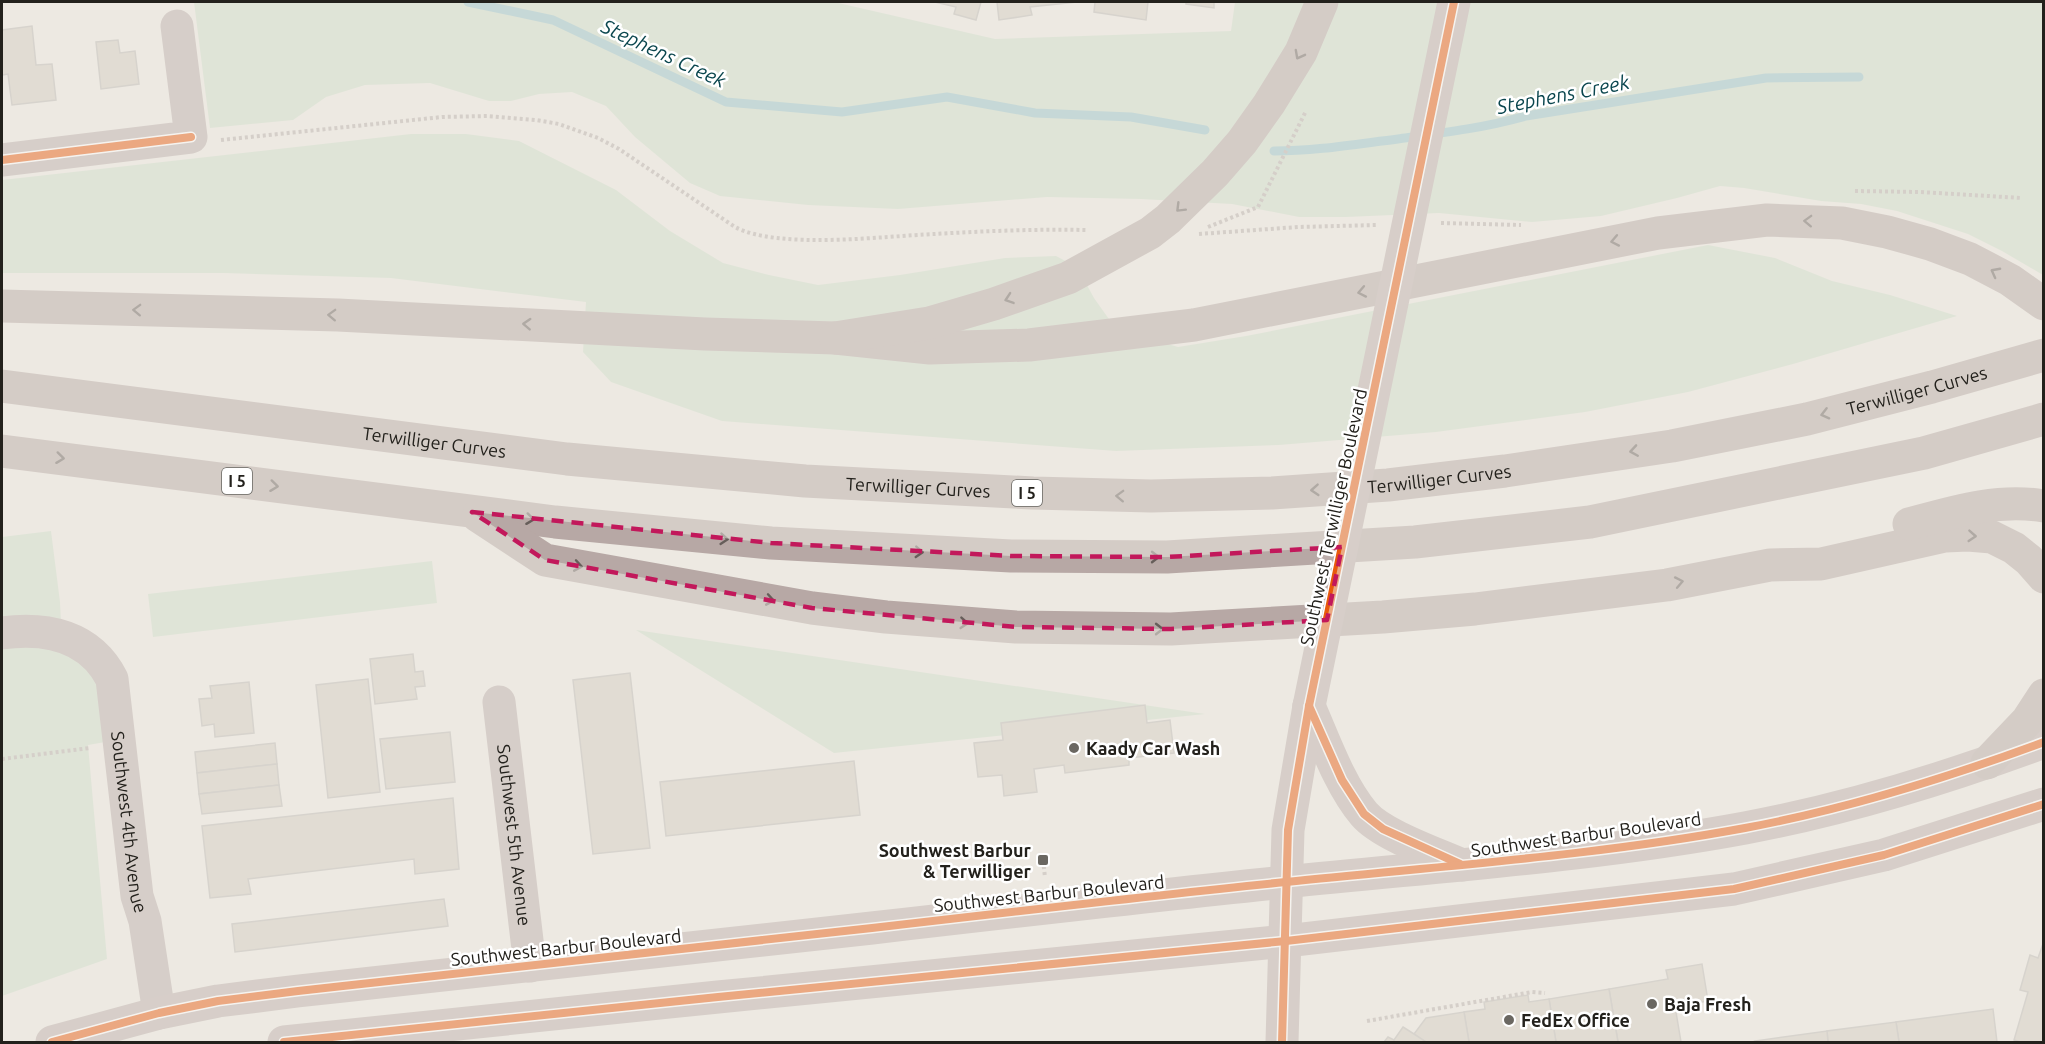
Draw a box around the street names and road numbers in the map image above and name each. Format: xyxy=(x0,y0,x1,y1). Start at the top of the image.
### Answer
street label: Terwilliger Curves xyxy=(1844,362,1989,419)
street label: Southwest Terwilliger Boulevard xyxy=(1296,387,1370,647)
street label: Terwilliger Curves xyxy=(361,423,508,461)
street label: Terwilliger Curves xyxy=(1367,460,1513,496)
road number: I 5 xyxy=(222,468,252,494)
street label: Terwilliger Curves xyxy=(845,473,991,501)
road number: I 5 xyxy=(1012,480,1042,506)
street label: Southwest 4th Avenue xyxy=(108,730,152,915)
street label: Southwest 5th Avenue xyxy=(494,743,535,927)
street label: Southwest Barbur Boulevard xyxy=(1470,808,1702,860)
street label: Southwest Barbur Boulevard xyxy=(933,871,1165,915)
street label: Southwest Barbur Boulevard xyxy=(450,925,682,969)

